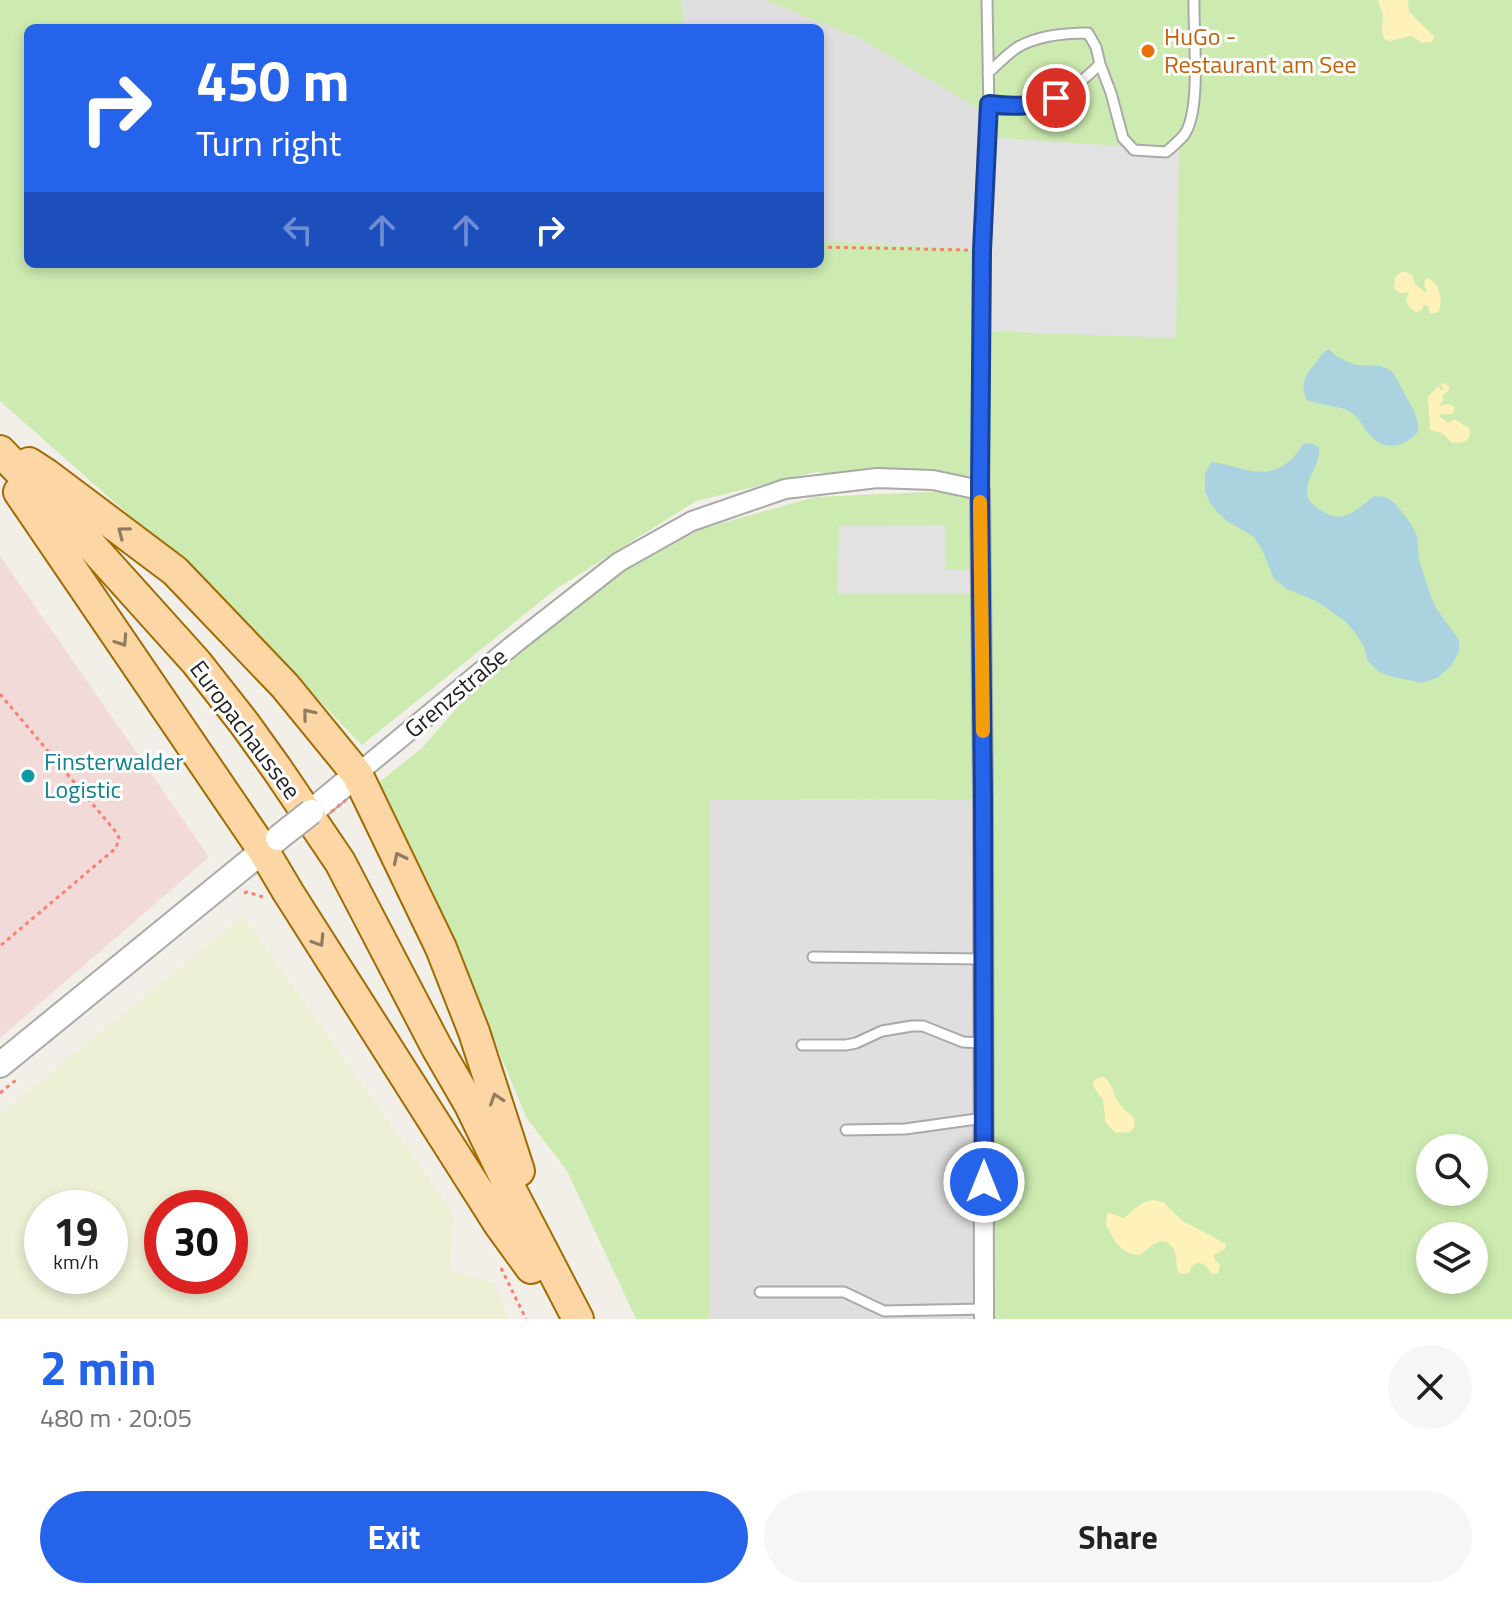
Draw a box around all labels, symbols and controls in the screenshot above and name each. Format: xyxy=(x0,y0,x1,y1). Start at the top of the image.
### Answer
place label: HuGo - Restaurant am See xyxy=(1164,18,1357,82)
text: 450 m xyxy=(196,38,349,123)
marker: HuGo - Restaurant am See xyxy=(1139,42,1157,60)
icon: right xyxy=(64,56,168,160)
pin xyxy=(1022,64,1090,132)
icon: arrive xyxy=(1034,76,1078,120)
text: Turn right xyxy=(196,115,341,170)
icon: left xyxy=(276,208,320,252)
icon: ahead xyxy=(360,208,404,252)
icon: ahead xyxy=(444,208,488,252)
icon: right xyxy=(528,208,572,252)
one-way arrow xyxy=(117,527,132,541)
one-way arrow xyxy=(112,633,127,647)
street label: Grenzstraße xyxy=(396,638,515,746)
street label: Europachaussee xyxy=(181,652,310,806)
one-way arrow xyxy=(303,708,318,723)
place label: Finsterwalder Logistic xyxy=(44,743,184,807)
marker: Finsterwalder Logistic xyxy=(19,767,37,785)
one-way arrow xyxy=(393,852,409,867)
one-way arrow xyxy=(309,932,324,946)
one-way arrow xyxy=(489,1093,505,1106)
map controls xyxy=(1416,1134,1488,1294)
button: search xyxy=(1416,1134,1488,1206)
position arrow xyxy=(942,1140,1026,1224)
speed limit sign: 30 xyxy=(144,1190,248,1294)
text: 19 xyxy=(54,1201,98,1262)
button: layers xyxy=(1416,1222,1488,1294)
text: km/h xyxy=(53,1246,99,1277)
text: 2 min xyxy=(40,1331,157,1404)
button: close xyxy=(1388,1345,1472,1429)
text: 480 m · 20:05 xyxy=(40,1398,192,1437)
button: Exit xyxy=(40,1491,748,1583)
button: Share xyxy=(764,1491,1472,1583)

